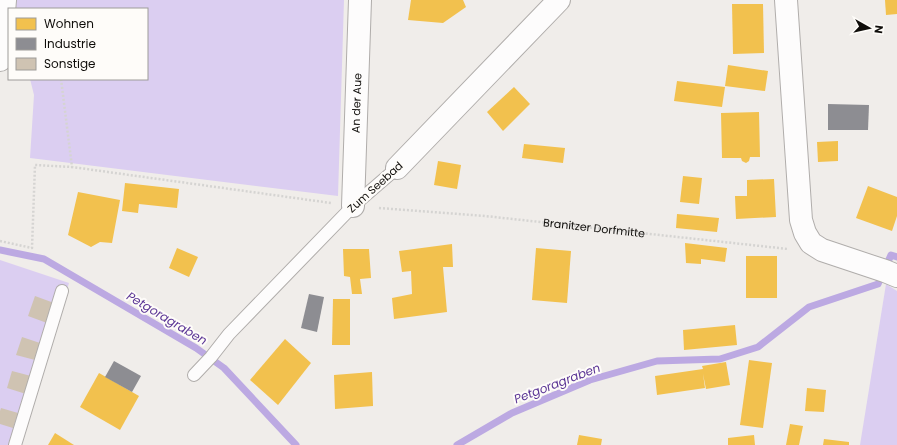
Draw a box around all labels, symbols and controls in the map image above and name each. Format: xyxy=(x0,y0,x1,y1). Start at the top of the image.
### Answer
legend xyxy=(8,8,148,80)
north arrow xyxy=(849,8,889,48)
text: Wohnen xyxy=(44,15,94,32)
text: N xyxy=(870,24,887,35)
text: Industrie xyxy=(44,35,96,52)
text: Sonstige xyxy=(44,55,96,72)
street label: An der Aue xyxy=(347,73,366,133)
street label: Zum Seebad xyxy=(344,158,406,216)
street label: Branitzer Dorfmitte xyxy=(542,214,646,241)
water label: Petgoragraben xyxy=(124,287,210,349)
water label: Petgoragraben xyxy=(511,359,603,407)

